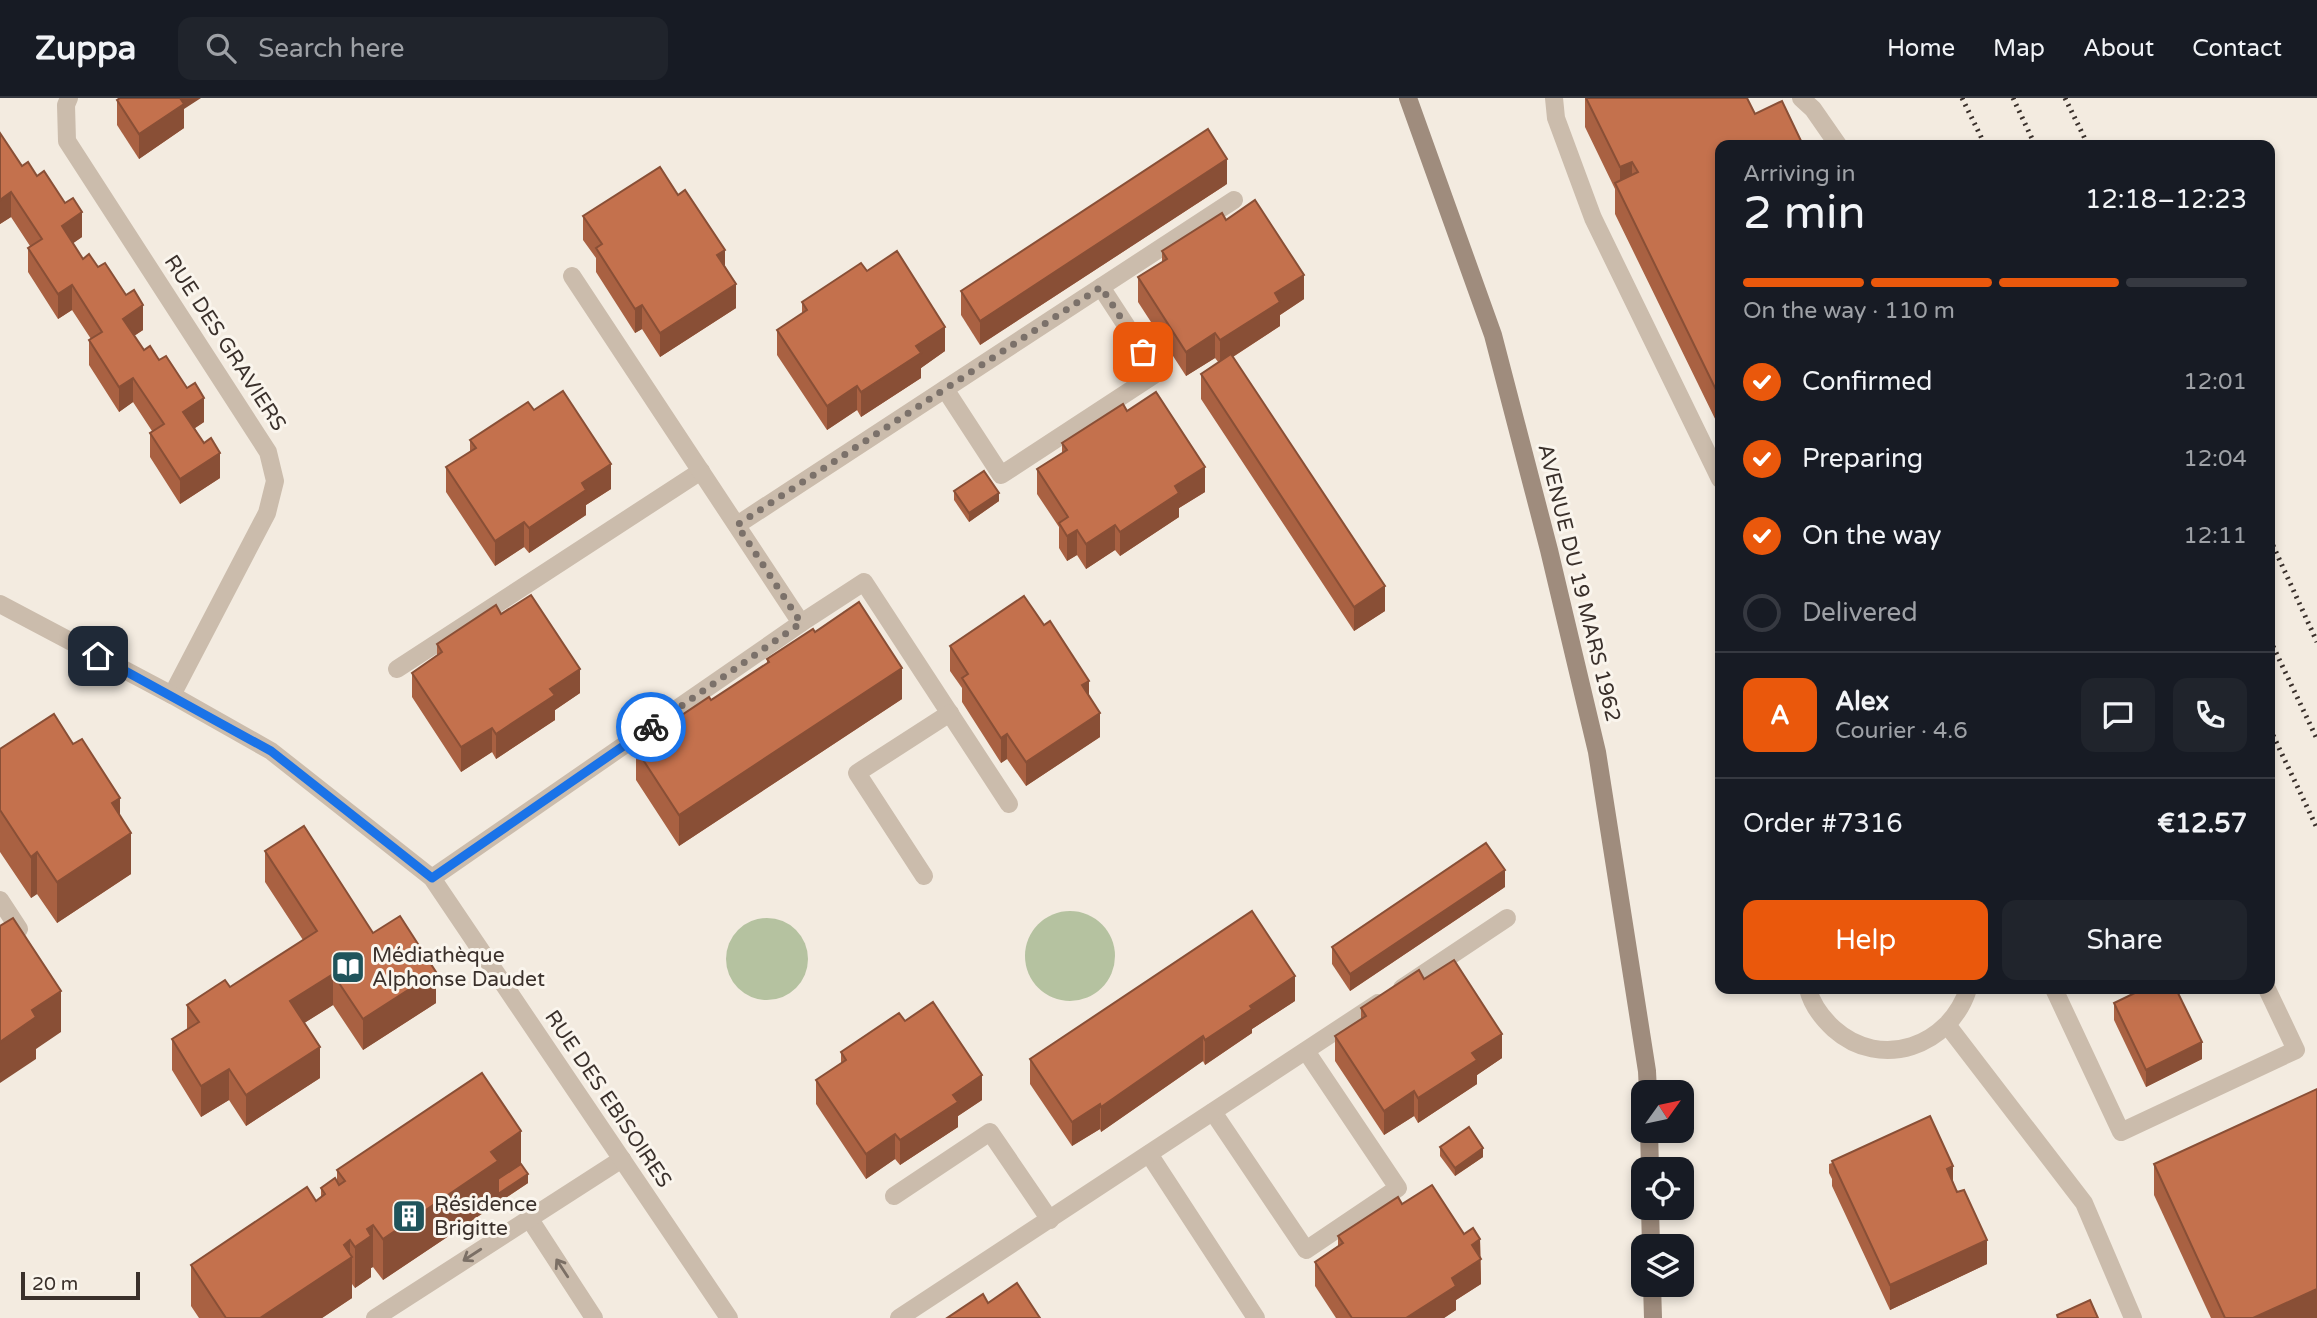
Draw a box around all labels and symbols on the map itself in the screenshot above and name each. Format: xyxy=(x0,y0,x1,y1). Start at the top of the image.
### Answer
street label: RUE DES GRAVIERS xyxy=(159,250,291,436)
pin xyxy=(1113,322,1173,382)
street label: AVENUE DU 19 MARS 1962 xyxy=(1532,442,1626,724)
pin xyxy=(68,626,128,686)
courier xyxy=(616,692,686,762)
place label: Médiathèque Alphonse Daudet xyxy=(372,943,545,992)
library icon: Médiathèque Alphonse Daudet xyxy=(329,948,367,986)
street label: RUE DES EBISOIRES xyxy=(539,1006,677,1192)
north arrow xyxy=(1631,1080,1694,1143)
place label: Résidence Brigitte xyxy=(434,1192,537,1241)
building icon: Résidence Brigitte xyxy=(390,1197,428,1235)
one-way arrow xyxy=(463,1248,482,1262)
one-way arrow xyxy=(554,1258,568,1278)
scale bar xyxy=(21,1269,140,1301)

